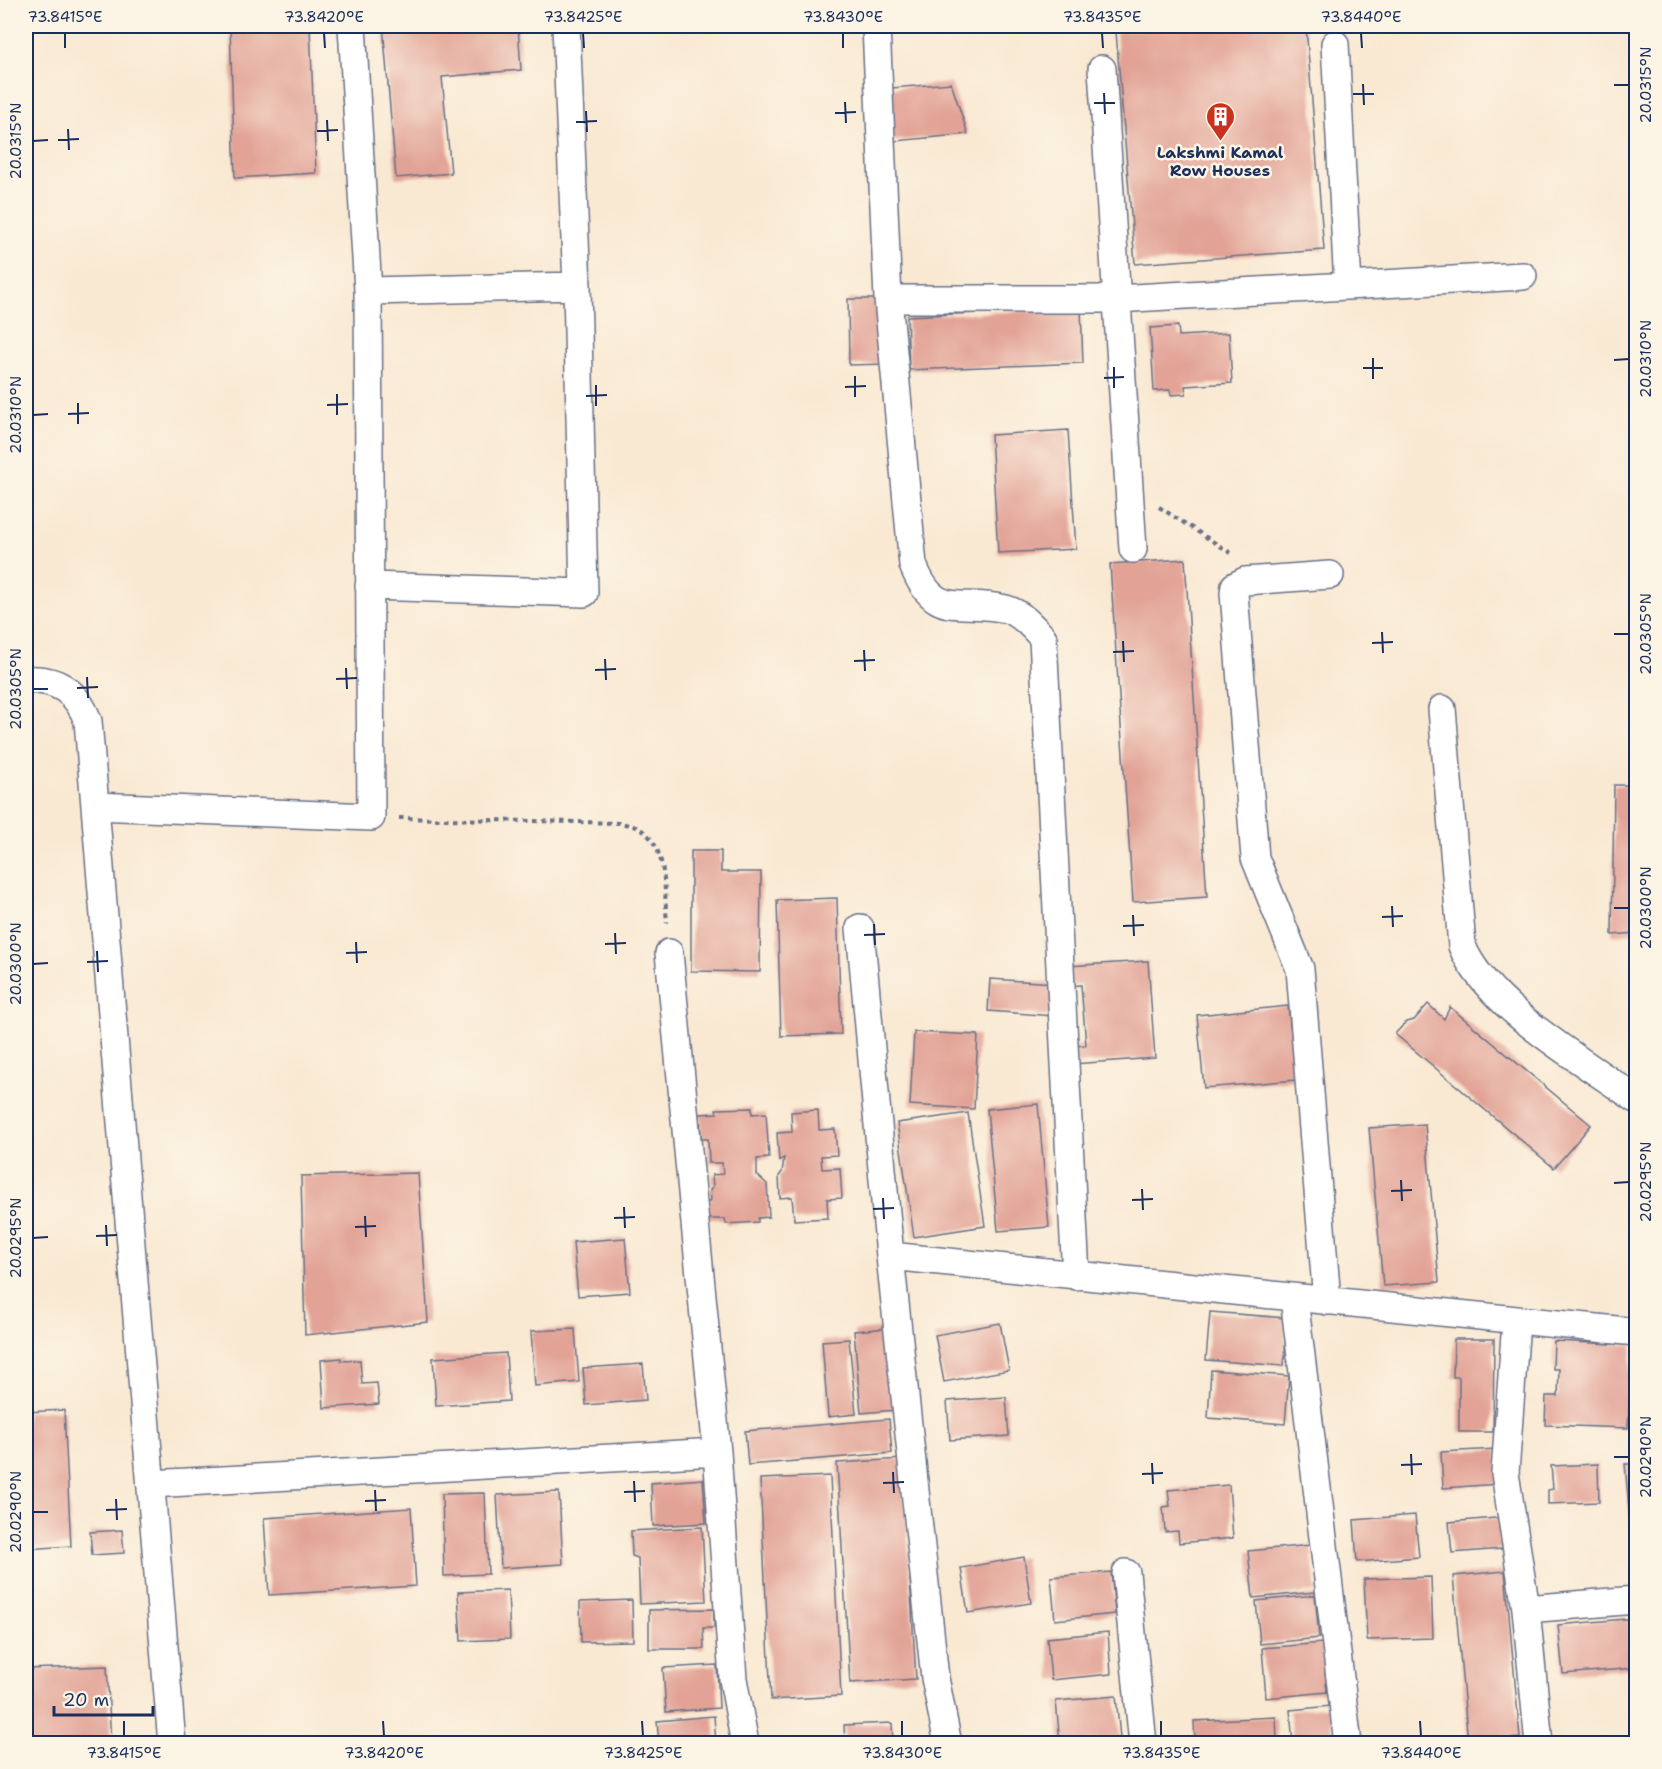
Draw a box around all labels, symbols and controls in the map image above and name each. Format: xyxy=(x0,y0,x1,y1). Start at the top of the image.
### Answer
text: 73.8415°E xyxy=(28,7,102,27)
text: 73.8420°E xyxy=(284,7,364,27)
text: 73.8425°E xyxy=(544,7,622,27)
text: 73.8430°E xyxy=(803,7,883,27)
text: 73.8435°E xyxy=(1063,7,1141,27)
text: 73.8440°E xyxy=(1321,7,1401,27)
text: 20.0315°N xyxy=(1636,46,1656,124)
building icon: Lakshmi Kamal Row Houses xyxy=(1204,100,1236,142)
text: 20.0315°N xyxy=(6,102,26,180)
place label: Lakshmi Kamal Row Houses xyxy=(1157,142,1284,181)
text: 20.0310°N xyxy=(1636,320,1656,398)
text: 20.0310°N xyxy=(6,376,26,454)
text: 20.0305°N xyxy=(1636,593,1656,675)
text: 20.0305°N xyxy=(6,648,26,730)
text: 20.0300°N xyxy=(1636,866,1656,950)
text: 20.0300°N xyxy=(6,922,26,1006)
text: 20.0295°N xyxy=(1636,1141,1656,1223)
text: 20.0295°N xyxy=(6,1197,26,1279)
text: 20.0290°N xyxy=(1636,1416,1656,1498)
text: 20.0290°N xyxy=(6,1471,26,1553)
scale bar xyxy=(54,1679,153,1717)
text: 20 m xyxy=(63,1688,109,1712)
text: 73.8415°E xyxy=(87,1743,161,1763)
text: 73.8420°E xyxy=(344,1743,424,1763)
text: 73.8425°E xyxy=(604,1743,682,1763)
text: 73.8430°E xyxy=(862,1743,942,1763)
text: 73.8435°E xyxy=(1122,1743,1200,1763)
text: 73.8440°E xyxy=(1381,1743,1461,1763)

